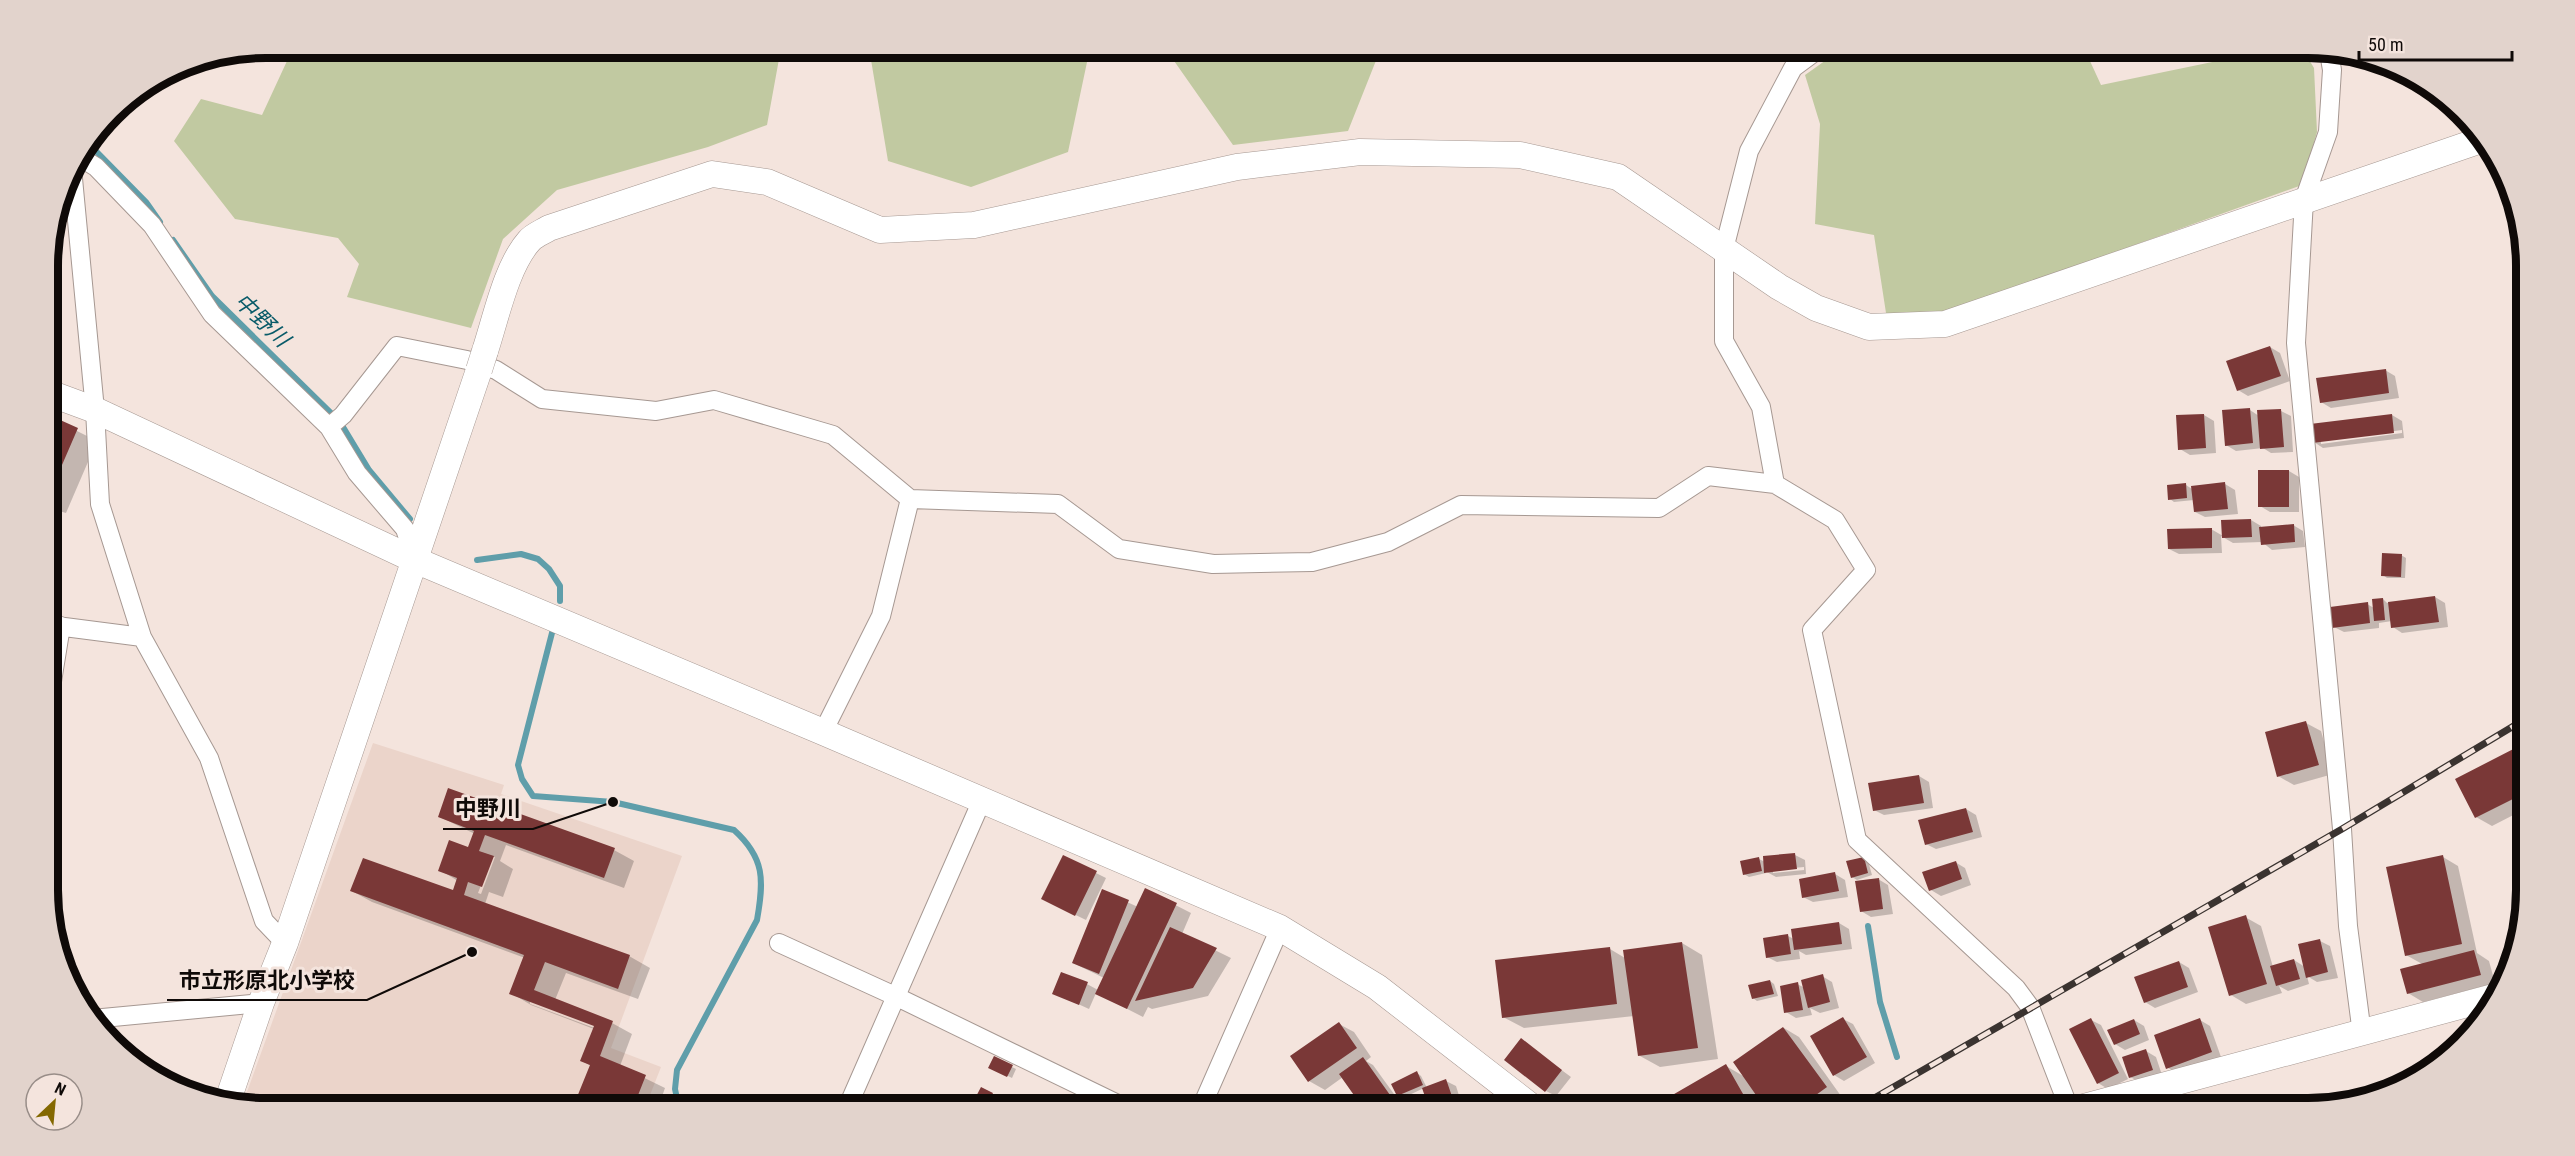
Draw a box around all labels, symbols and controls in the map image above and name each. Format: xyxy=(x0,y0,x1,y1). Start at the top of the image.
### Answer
scale bar xyxy=(2359,24,2512,62)
text: 50 m xyxy=(2368,34,2403,55)
water label: 中野川 xyxy=(230,288,296,353)
callout: 中野川 xyxy=(443,789,533,829)
text: 中野川 xyxy=(455,796,521,821)
callout: 市立形原北小学校 xyxy=(167,960,367,1000)
text: 市立形原北小学校 xyxy=(179,968,355,993)
north arrow xyxy=(24,1072,84,1132)
text: N xyxy=(52,1078,69,1100)

